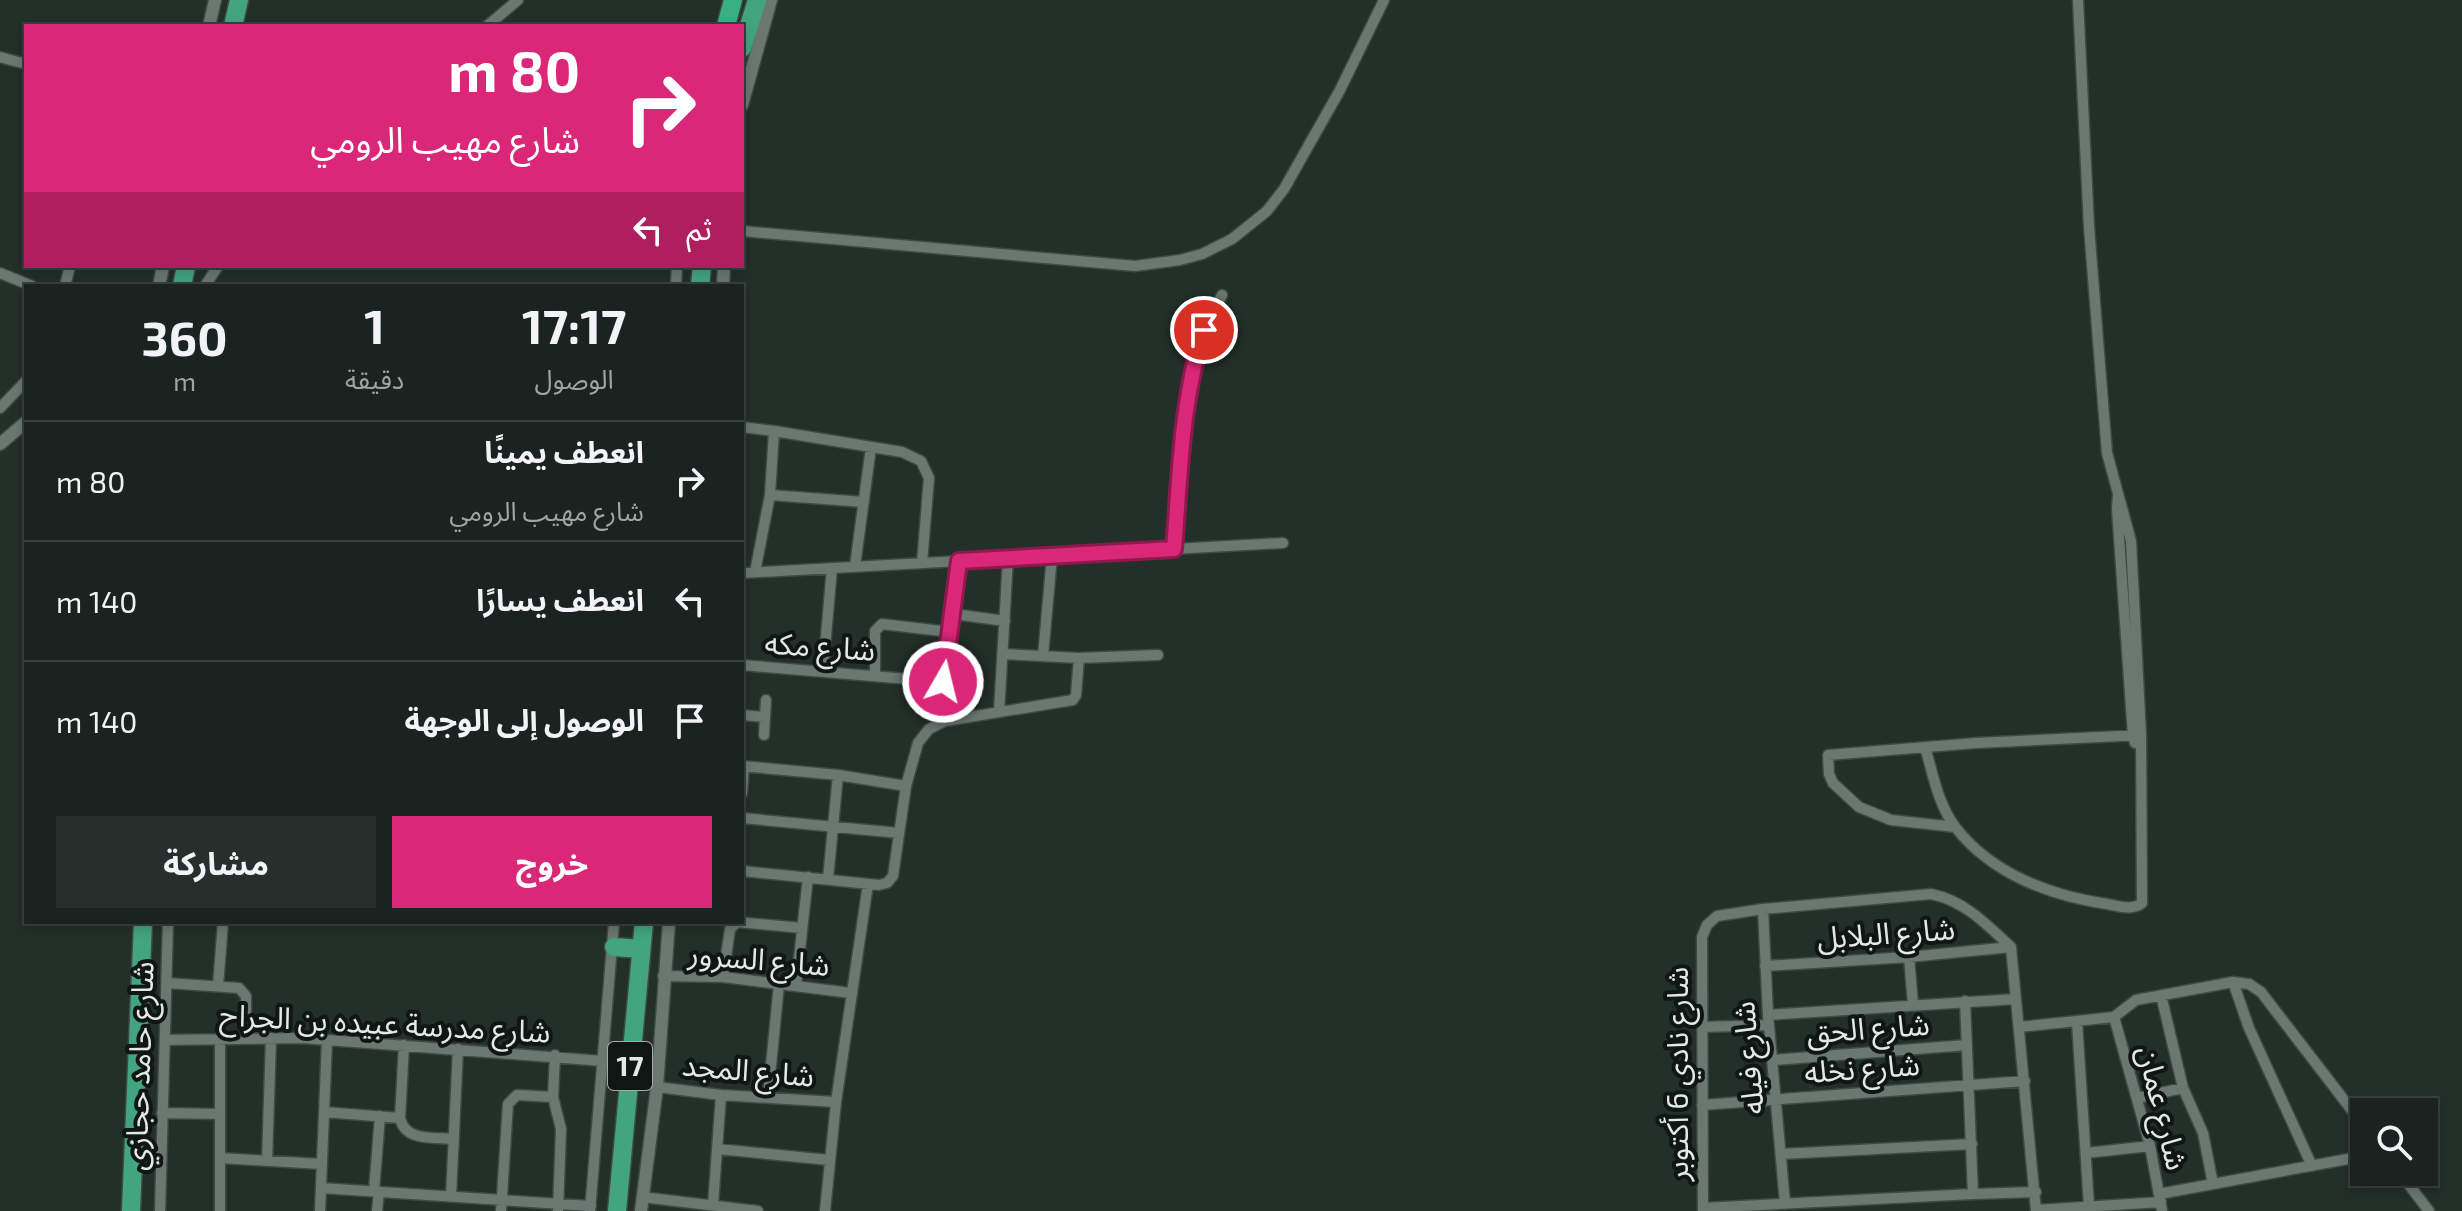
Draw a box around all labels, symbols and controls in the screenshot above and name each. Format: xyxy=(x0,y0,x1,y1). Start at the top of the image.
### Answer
text: 80 m xyxy=(448,36,580,103)
icon: right xyxy=(608,56,712,160)
text: شارع مهيب الرومي xyxy=(310,117,580,160)
icon: left xyxy=(626,208,670,252)
text: ثم xyxy=(686,210,712,246)
text: 1 xyxy=(364,296,385,354)
text: 17:17 xyxy=(522,296,626,354)
pin xyxy=(1170,296,1238,364)
text: 360 xyxy=(142,308,227,366)
icon: arrive xyxy=(1182,308,1226,352)
text: دقيقة xyxy=(345,363,404,394)
text: الوصول xyxy=(535,363,614,394)
text: m xyxy=(173,365,196,396)
text: انعطف يمينًا xyxy=(484,433,644,469)
icon: right xyxy=(668,459,712,503)
text: 80 m xyxy=(56,463,125,499)
text: شارع مهيب الرومي xyxy=(449,495,644,526)
icon: left xyxy=(668,579,712,623)
text: انعطف يسارًا xyxy=(476,581,644,617)
text: 140 m xyxy=(56,583,137,619)
street label: شارع مكه xyxy=(763,623,877,673)
position arrow xyxy=(901,640,985,724)
icon: arrive xyxy=(668,699,712,743)
text: الوصول إلى الوجهة xyxy=(405,701,644,737)
text: 140 m xyxy=(56,703,137,739)
button: مشاركة xyxy=(56,816,376,908)
button: خروج xyxy=(392,816,712,908)
street label: شارع البلابل xyxy=(1816,909,1957,961)
street label: شارع السرور xyxy=(685,934,831,988)
street label: شارع حامد حجازي xyxy=(116,961,167,1171)
street label: شارع نادي 6 أكتوبر xyxy=(1658,967,1701,1182)
street label: شارع مدرسة عبيده بن الجراح xyxy=(218,995,551,1055)
street label: شارع فيله xyxy=(1724,1000,1776,1116)
street label: شارع الحق xyxy=(1805,1005,1931,1055)
road number: 17 xyxy=(608,1042,652,1090)
street label: شارع عمان xyxy=(2125,1042,2197,1175)
street label: شارع المجد xyxy=(680,1045,816,1099)
street label: شارع نخله xyxy=(1803,1045,1921,1095)
map controls xyxy=(2350,1098,2438,1186)
button: search xyxy=(2350,1098,2438,1186)

